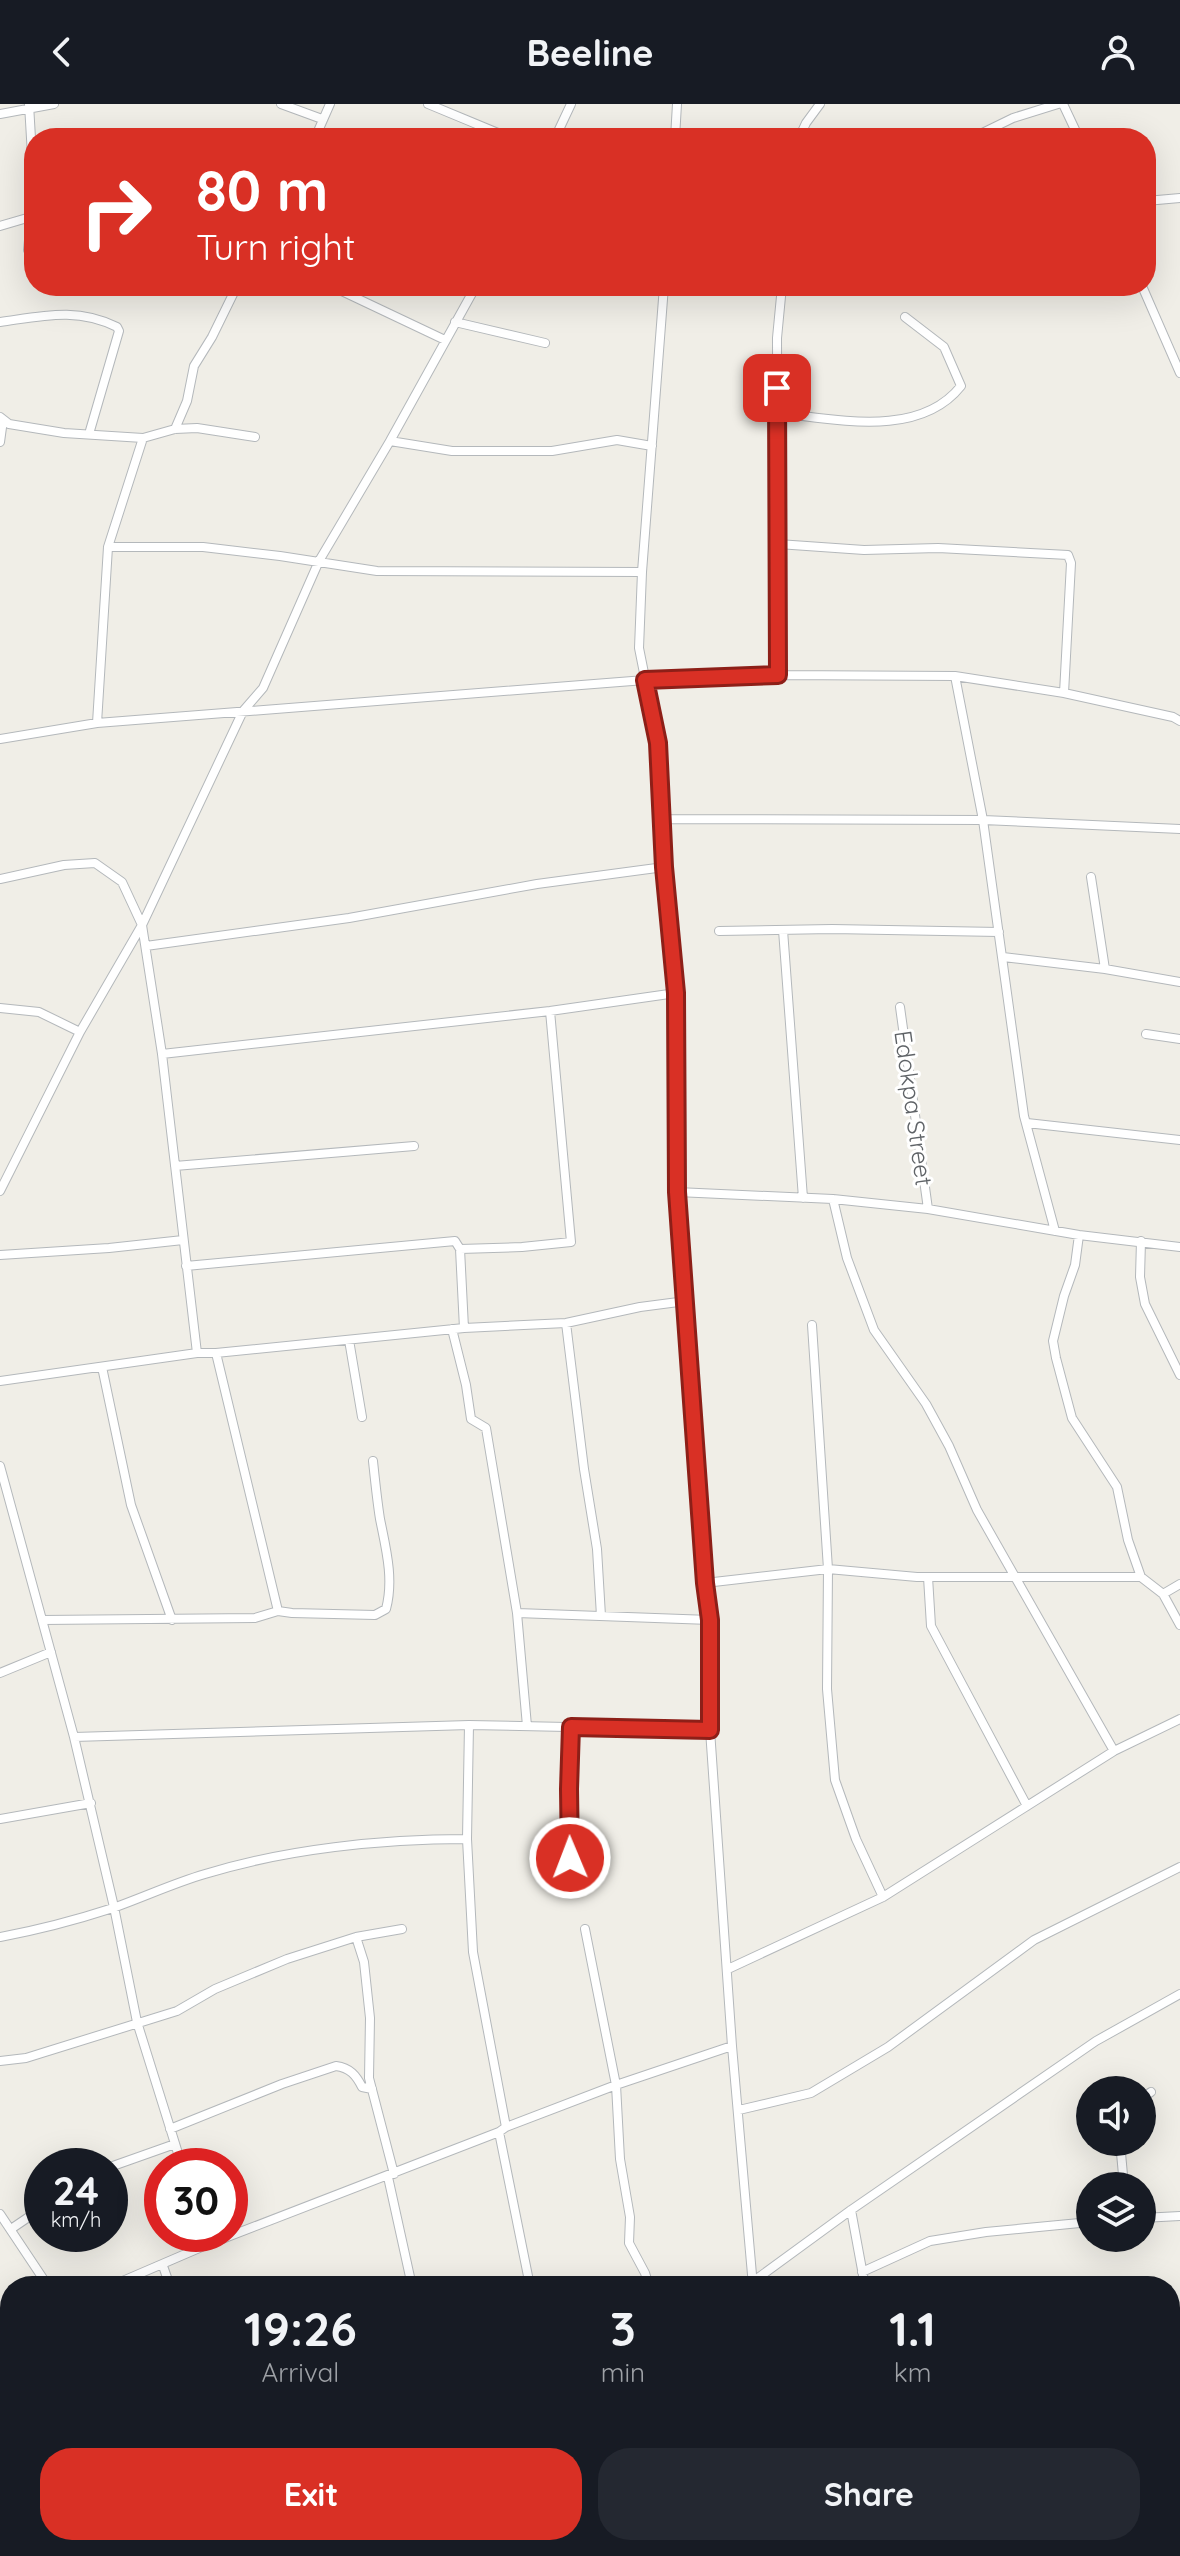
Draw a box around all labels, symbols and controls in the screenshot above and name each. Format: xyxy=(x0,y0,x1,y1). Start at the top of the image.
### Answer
icon: back xyxy=(40,30,84,74)
text: Beeline xyxy=(527,30,653,75)
icon: person xyxy=(1096,30,1140,74)
text: 80 m xyxy=(196,155,328,225)
icon: right xyxy=(64,160,168,264)
text: Turn right xyxy=(196,224,355,269)
pin xyxy=(743,354,811,422)
icon: arrive xyxy=(755,366,799,410)
street label: Edokpa Street xyxy=(888,1028,940,1188)
position arrow xyxy=(528,1816,612,1900)
map controls xyxy=(1076,2076,1156,2252)
button: sound xyxy=(1076,2076,1156,2156)
speed limit sign: 30 xyxy=(144,2148,248,2252)
text: 24 xyxy=(53,2165,99,2215)
button: layers xyxy=(1076,2172,1156,2252)
text: km/h xyxy=(51,2207,101,2232)
text: 19:26 xyxy=(244,2298,357,2358)
text: 3 xyxy=(610,2298,636,2358)
text: 1.1 xyxy=(889,2298,936,2358)
text: Arrival xyxy=(261,2356,339,2389)
text: min xyxy=(601,2356,645,2389)
text: km xyxy=(894,2356,931,2389)
button: Exit xyxy=(40,2448,582,2540)
button: Share xyxy=(598,2448,1140,2540)

